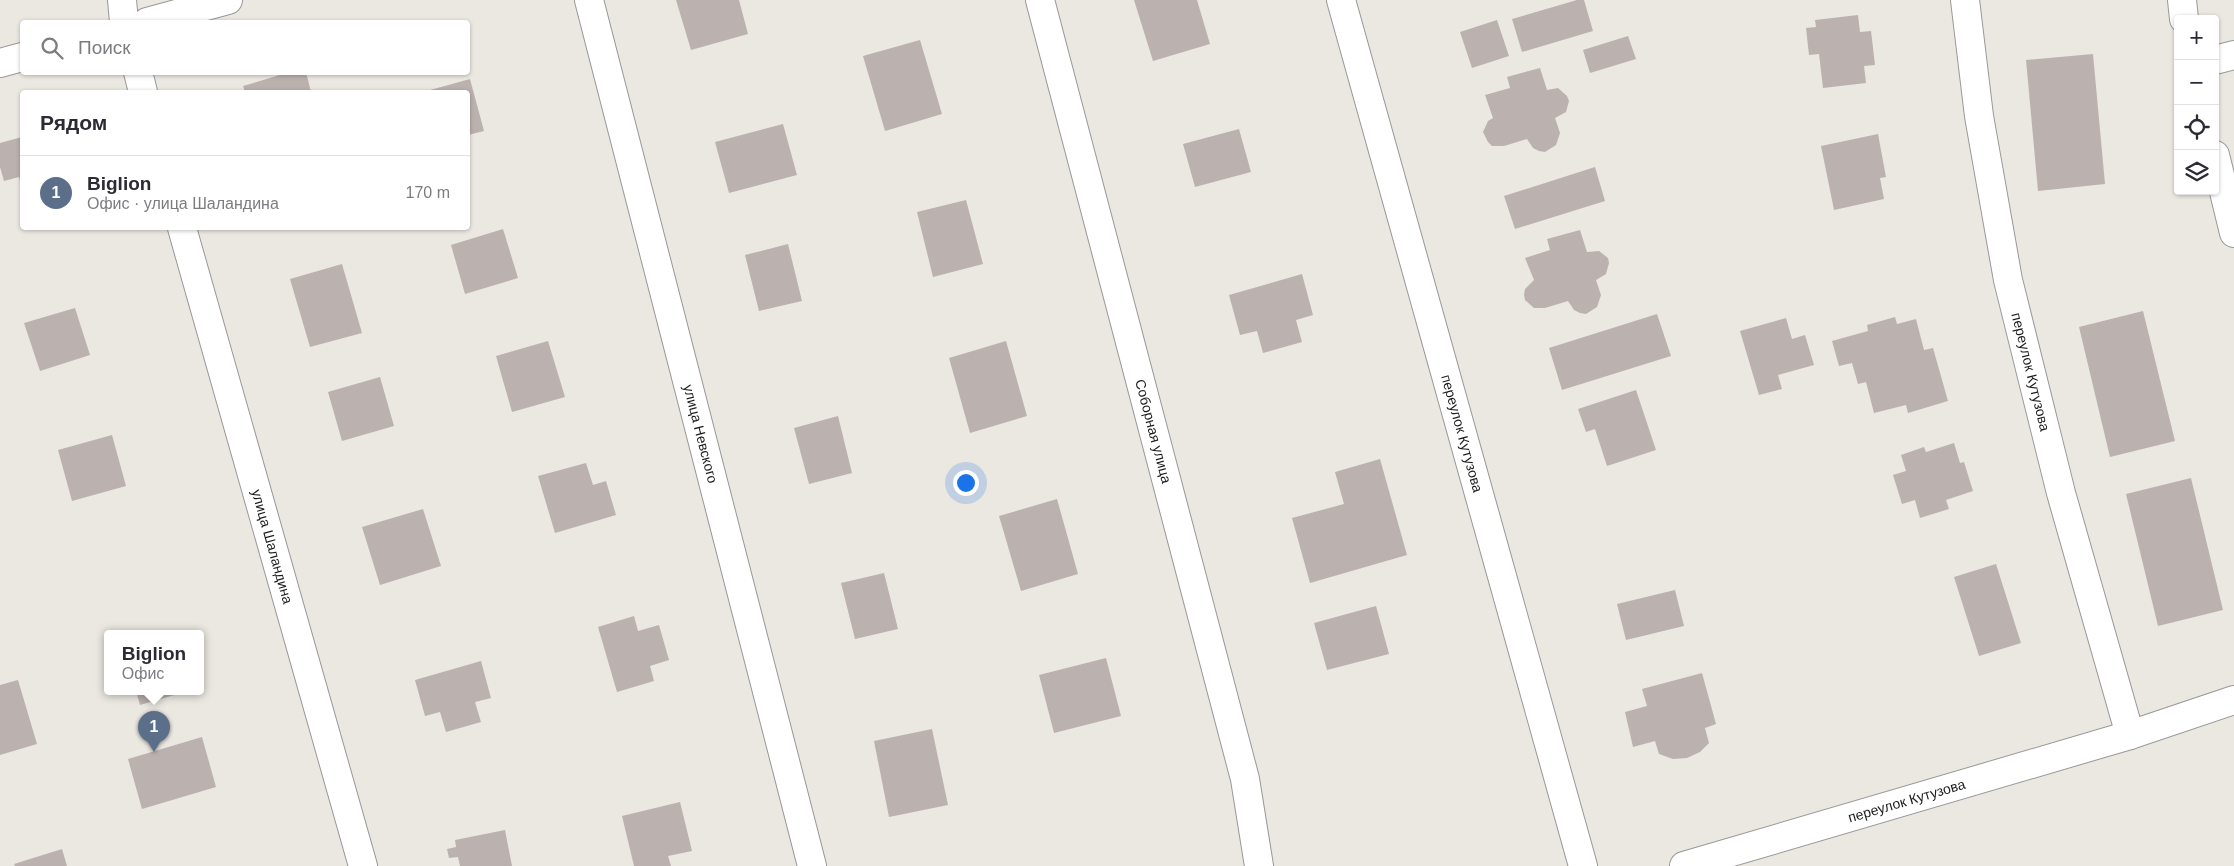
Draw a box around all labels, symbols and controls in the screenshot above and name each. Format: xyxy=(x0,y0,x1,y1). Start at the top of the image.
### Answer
map controls xyxy=(2174,15,2219,195)
button: + xyxy=(2174,15,2219,60)
search box xyxy=(20,20,470,75)
icon: search xyxy=(38,34,66,62)
text: Поиск xyxy=(78,37,131,58)
button: − xyxy=(2174,60,2219,105)
button: locate xyxy=(2174,105,2219,150)
text: Рядом xyxy=(40,111,107,134)
button: layers xyxy=(2174,150,2219,195)
text: Biglion xyxy=(87,173,151,194)
text: 1 xyxy=(52,184,60,201)
text: 170 m xyxy=(406,184,450,201)
text: Офис · улица Шаландина xyxy=(87,195,279,212)
street label: переулок Кутузова xyxy=(2008,311,2053,433)
street label: переулок Кутузова xyxy=(1438,373,1486,494)
street label: Соборная улица xyxy=(1132,377,1175,485)
street label: улица Невского xyxy=(680,383,721,485)
your location xyxy=(953,470,979,496)
street label: улица Шаландина xyxy=(248,487,296,606)
popup xyxy=(104,630,204,695)
text: Biglion xyxy=(122,643,186,664)
text: Офис xyxy=(122,665,164,682)
pin: 1 xyxy=(138,711,170,752)
street label: переулок Кутузова xyxy=(1846,776,1967,825)

